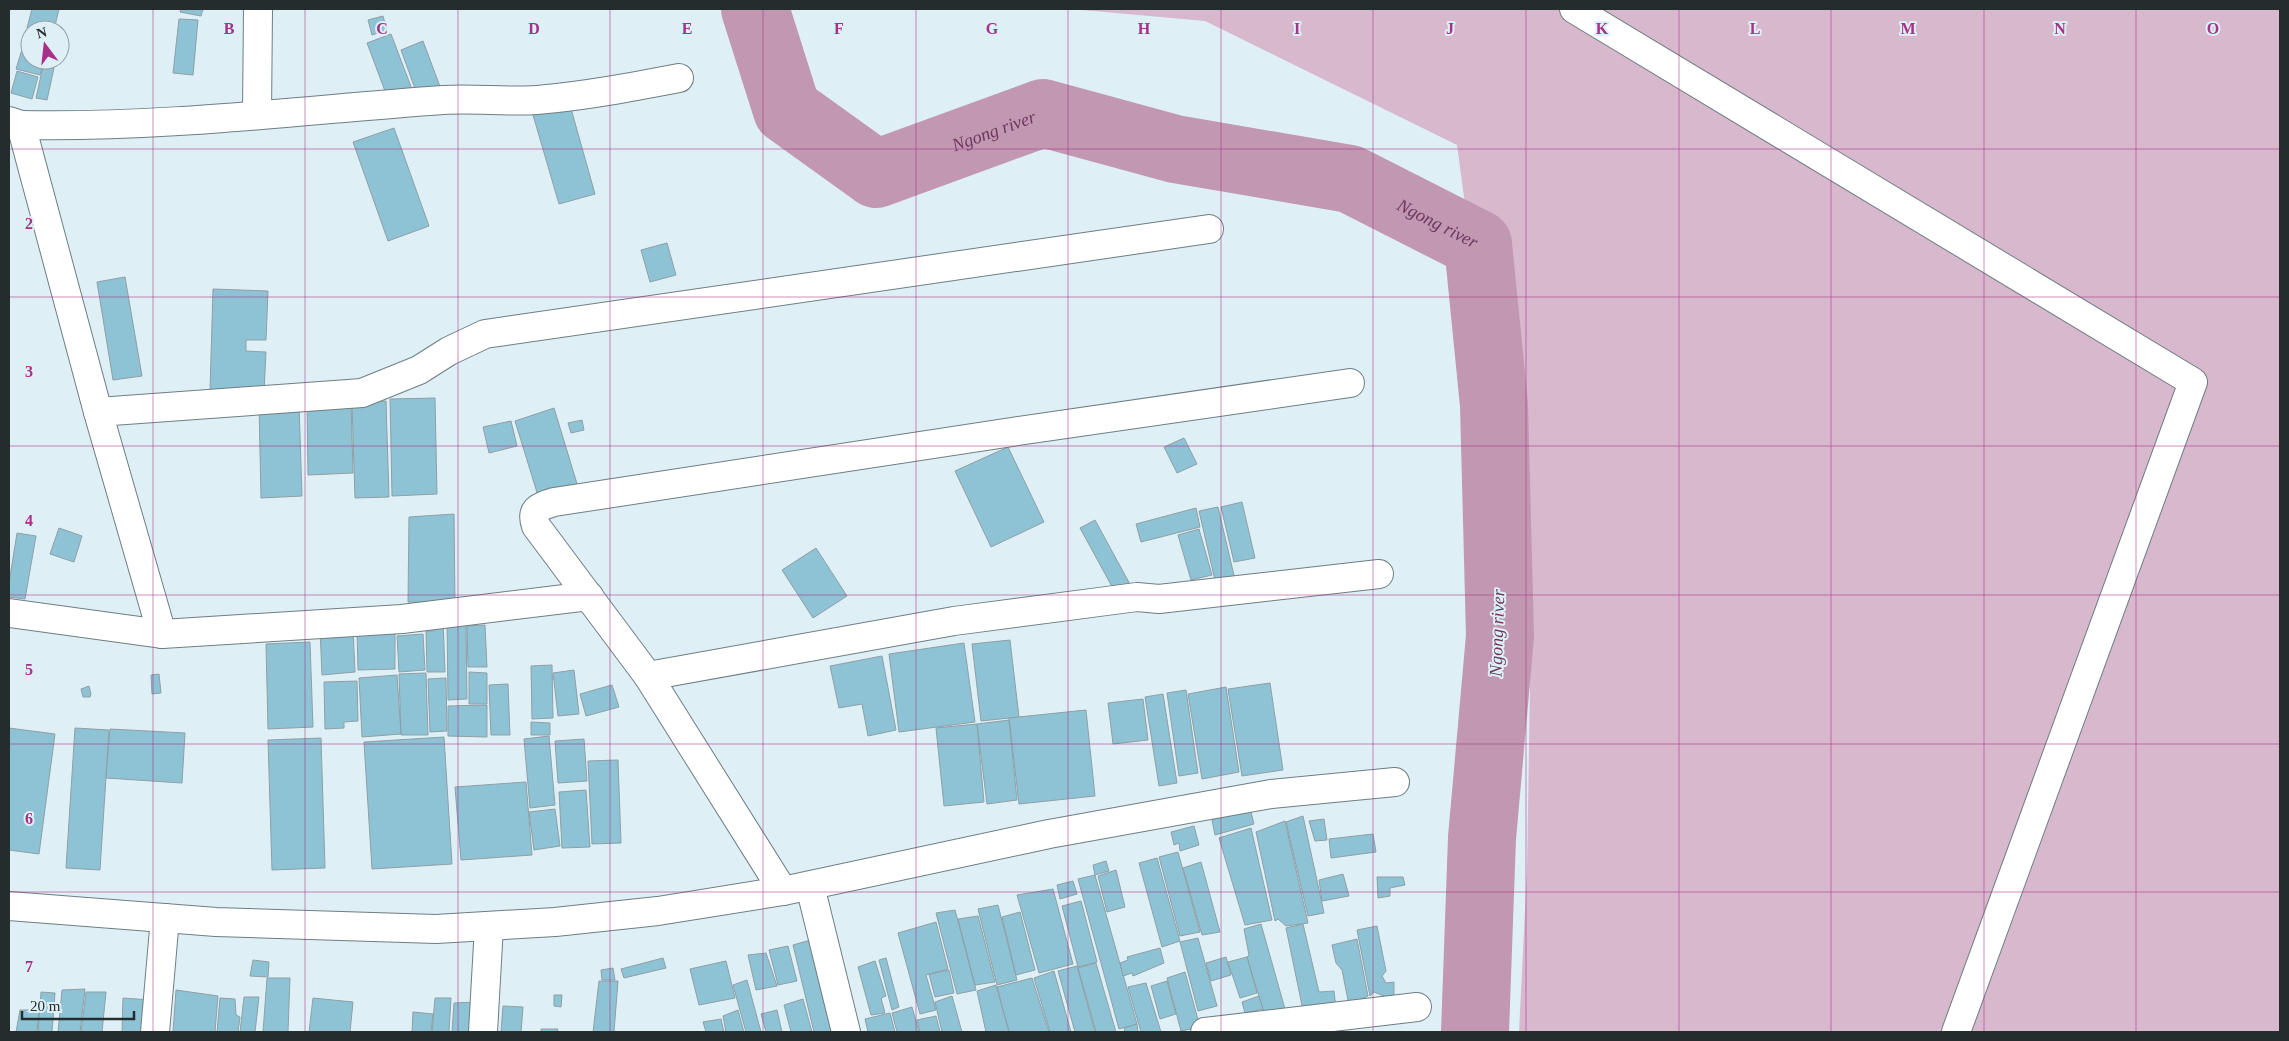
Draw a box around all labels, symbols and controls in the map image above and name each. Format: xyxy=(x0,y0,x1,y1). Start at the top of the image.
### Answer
north arrow xyxy=(20,20,70,70)
text: B xyxy=(224,20,235,37)
text: C xyxy=(376,20,388,37)
text: D xyxy=(528,20,540,37)
text: E xyxy=(682,20,692,37)
text: F xyxy=(834,20,844,37)
text: G xyxy=(986,20,999,37)
text: H xyxy=(1138,20,1151,37)
text: I xyxy=(1294,20,1300,37)
text: J xyxy=(1446,20,1454,37)
text: K xyxy=(1596,20,1609,37)
text: L xyxy=(1750,20,1760,37)
text: M xyxy=(1900,20,1916,37)
text: N xyxy=(2054,20,2066,37)
text: O xyxy=(2207,20,2219,37)
text: N xyxy=(35,24,49,41)
water label: Ngong river xyxy=(948,106,1039,156)
water label: Ngong river xyxy=(1393,194,1482,253)
text: 2 xyxy=(25,215,33,232)
text: 3 xyxy=(25,363,33,380)
text: 4 xyxy=(25,512,33,529)
water label: Ngong river xyxy=(1485,588,1509,678)
text: 5 xyxy=(25,661,33,678)
text: 6 xyxy=(25,810,33,827)
text: 7 xyxy=(25,958,33,975)
scale bar xyxy=(22,988,135,1020)
text: 20 m xyxy=(30,998,61,1014)

